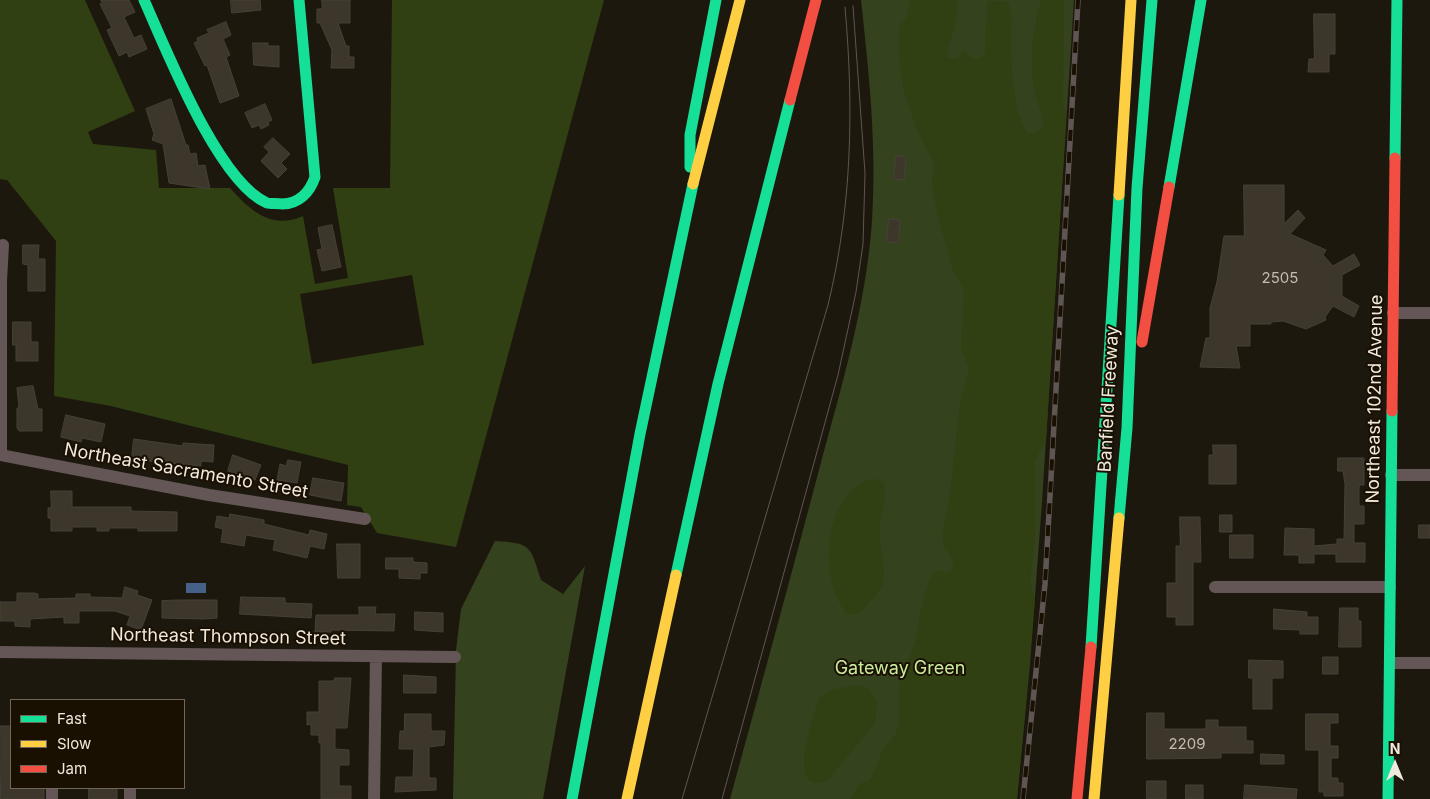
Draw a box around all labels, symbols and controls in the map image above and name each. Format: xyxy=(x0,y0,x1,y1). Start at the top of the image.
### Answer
house number: 2505 xyxy=(1262,269,1298,287)
street label: Northeast 102nd Avenue xyxy=(1362,294,1388,504)
street label: Banfield Freeway xyxy=(1094,325,1124,473)
street label: Northeast Sacramento Street xyxy=(62,439,310,503)
street label: Northeast Thompson Street xyxy=(110,624,346,650)
park label: Gateway Green xyxy=(835,658,965,680)
legend xyxy=(10,699,185,789)
text: Fast xyxy=(57,709,87,728)
text: Slow xyxy=(57,734,91,753)
house number: 2209 xyxy=(1168,735,1206,753)
north arrow xyxy=(1370,739,1420,789)
text: N xyxy=(1390,740,1400,757)
text: Jam xyxy=(57,759,87,778)

